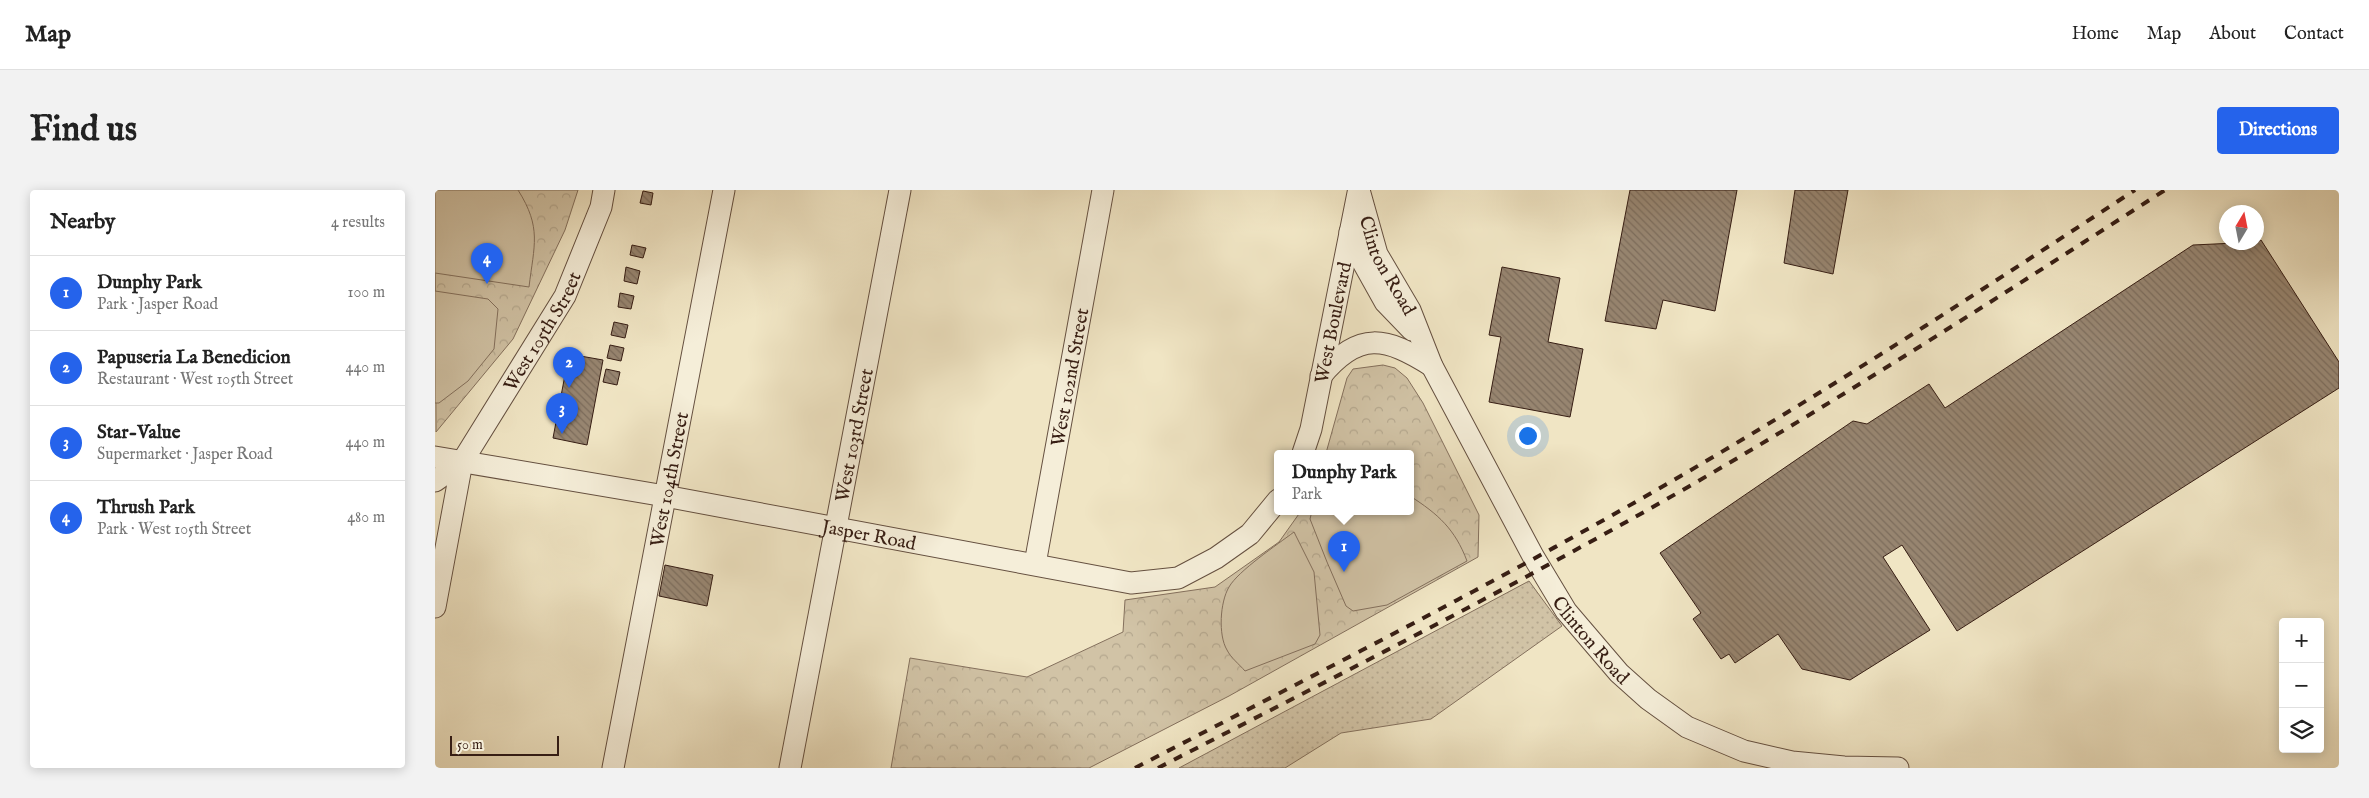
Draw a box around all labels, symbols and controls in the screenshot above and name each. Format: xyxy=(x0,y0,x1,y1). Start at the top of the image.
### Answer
text: Map xyxy=(25,19,71,50)
text: Home xyxy=(2072,23,2119,46)
text: Map xyxy=(2147,23,2181,46)
text: About xyxy=(2209,23,2256,46)
text: Contact xyxy=(2284,23,2344,46)
button: Directions xyxy=(2217,107,2339,154)
text: Find us xyxy=(30,108,137,153)
north arrow xyxy=(2219,205,2264,250)
text: Nearby xyxy=(50,209,115,236)
text: 4 results xyxy=(331,213,385,233)
street label: Clinton Road xyxy=(1353,213,1421,321)
pin: 4 xyxy=(471,243,503,284)
street label: West Boulevard xyxy=(1310,259,1358,386)
street label: West 105th Street xyxy=(499,268,588,396)
text: Dunphy Park xyxy=(97,271,202,295)
text: 1 xyxy=(63,283,69,303)
text: 100 m xyxy=(348,283,385,303)
text: Park · Jasper Road xyxy=(97,295,218,315)
street label: West 102nd Street xyxy=(1047,306,1095,449)
text: Papuseria La Benedicion xyxy=(97,346,291,370)
pin: 2 xyxy=(553,347,585,388)
text: 2 xyxy=(62,358,70,378)
text: 440 m xyxy=(346,358,385,378)
street label: West 103rd Street xyxy=(831,366,880,504)
text: Restaurant · West 105th Street xyxy=(97,370,293,390)
pin: 3 xyxy=(546,393,578,434)
street label: West 104th Street xyxy=(646,410,695,549)
text: Star-Value xyxy=(97,421,180,445)
your location xyxy=(1515,423,1541,449)
text: 3 xyxy=(63,433,69,453)
text: 440 m xyxy=(346,433,385,453)
text: Supermarket · Jasper Road xyxy=(97,445,272,465)
popup xyxy=(1274,450,1414,515)
text: Dunphy Park xyxy=(1292,461,1396,485)
text: Park xyxy=(1292,485,1322,505)
text: Thrush Park xyxy=(97,496,195,520)
text: 4 xyxy=(62,508,70,528)
text: 480 m xyxy=(347,508,385,528)
street label: Jasper Road xyxy=(818,515,919,557)
text: Park · West 105th Street xyxy=(97,520,251,540)
pin: 1 xyxy=(1328,531,1360,572)
street label: Clinton Road xyxy=(1546,592,1634,691)
map controls xyxy=(2279,618,2324,753)
button: + xyxy=(2279,618,2324,663)
button: − xyxy=(2279,663,2324,708)
button: layers xyxy=(2279,708,2324,753)
scale bar xyxy=(450,733,559,756)
text: 50 m xyxy=(457,736,483,754)

